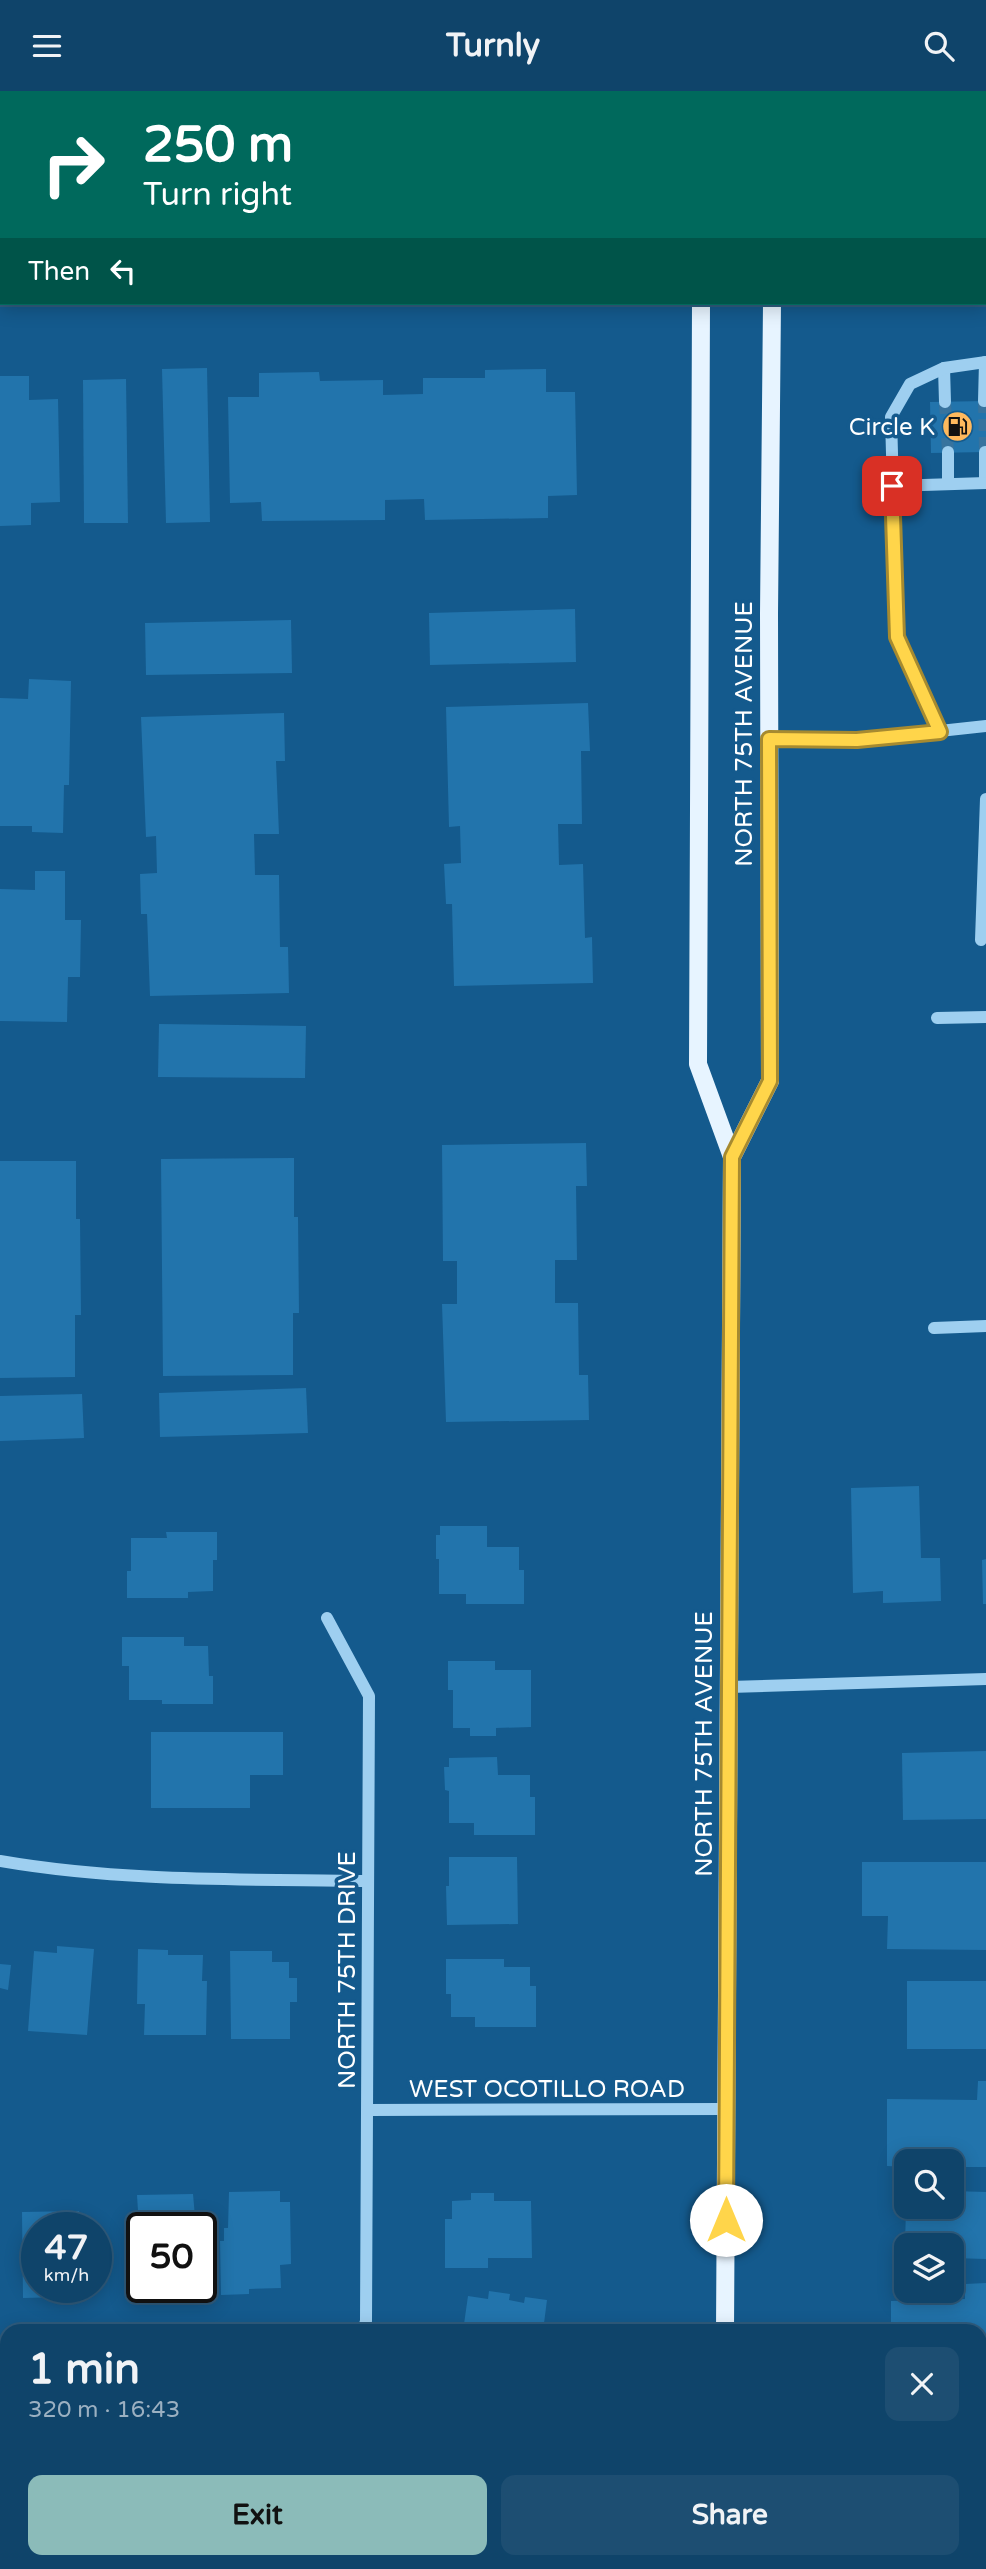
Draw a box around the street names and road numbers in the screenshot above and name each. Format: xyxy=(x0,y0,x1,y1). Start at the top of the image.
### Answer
street label: NORTH 75TH AVENUE xyxy=(730,601,759,867)
street label: NORTH 75TH AVENUE xyxy=(690,1611,719,1877)
street label: NORTH 75TH DRIVE xyxy=(333,1851,362,2089)
street label: WEST OCOTILLO ROAD xyxy=(409,2075,685,2104)

